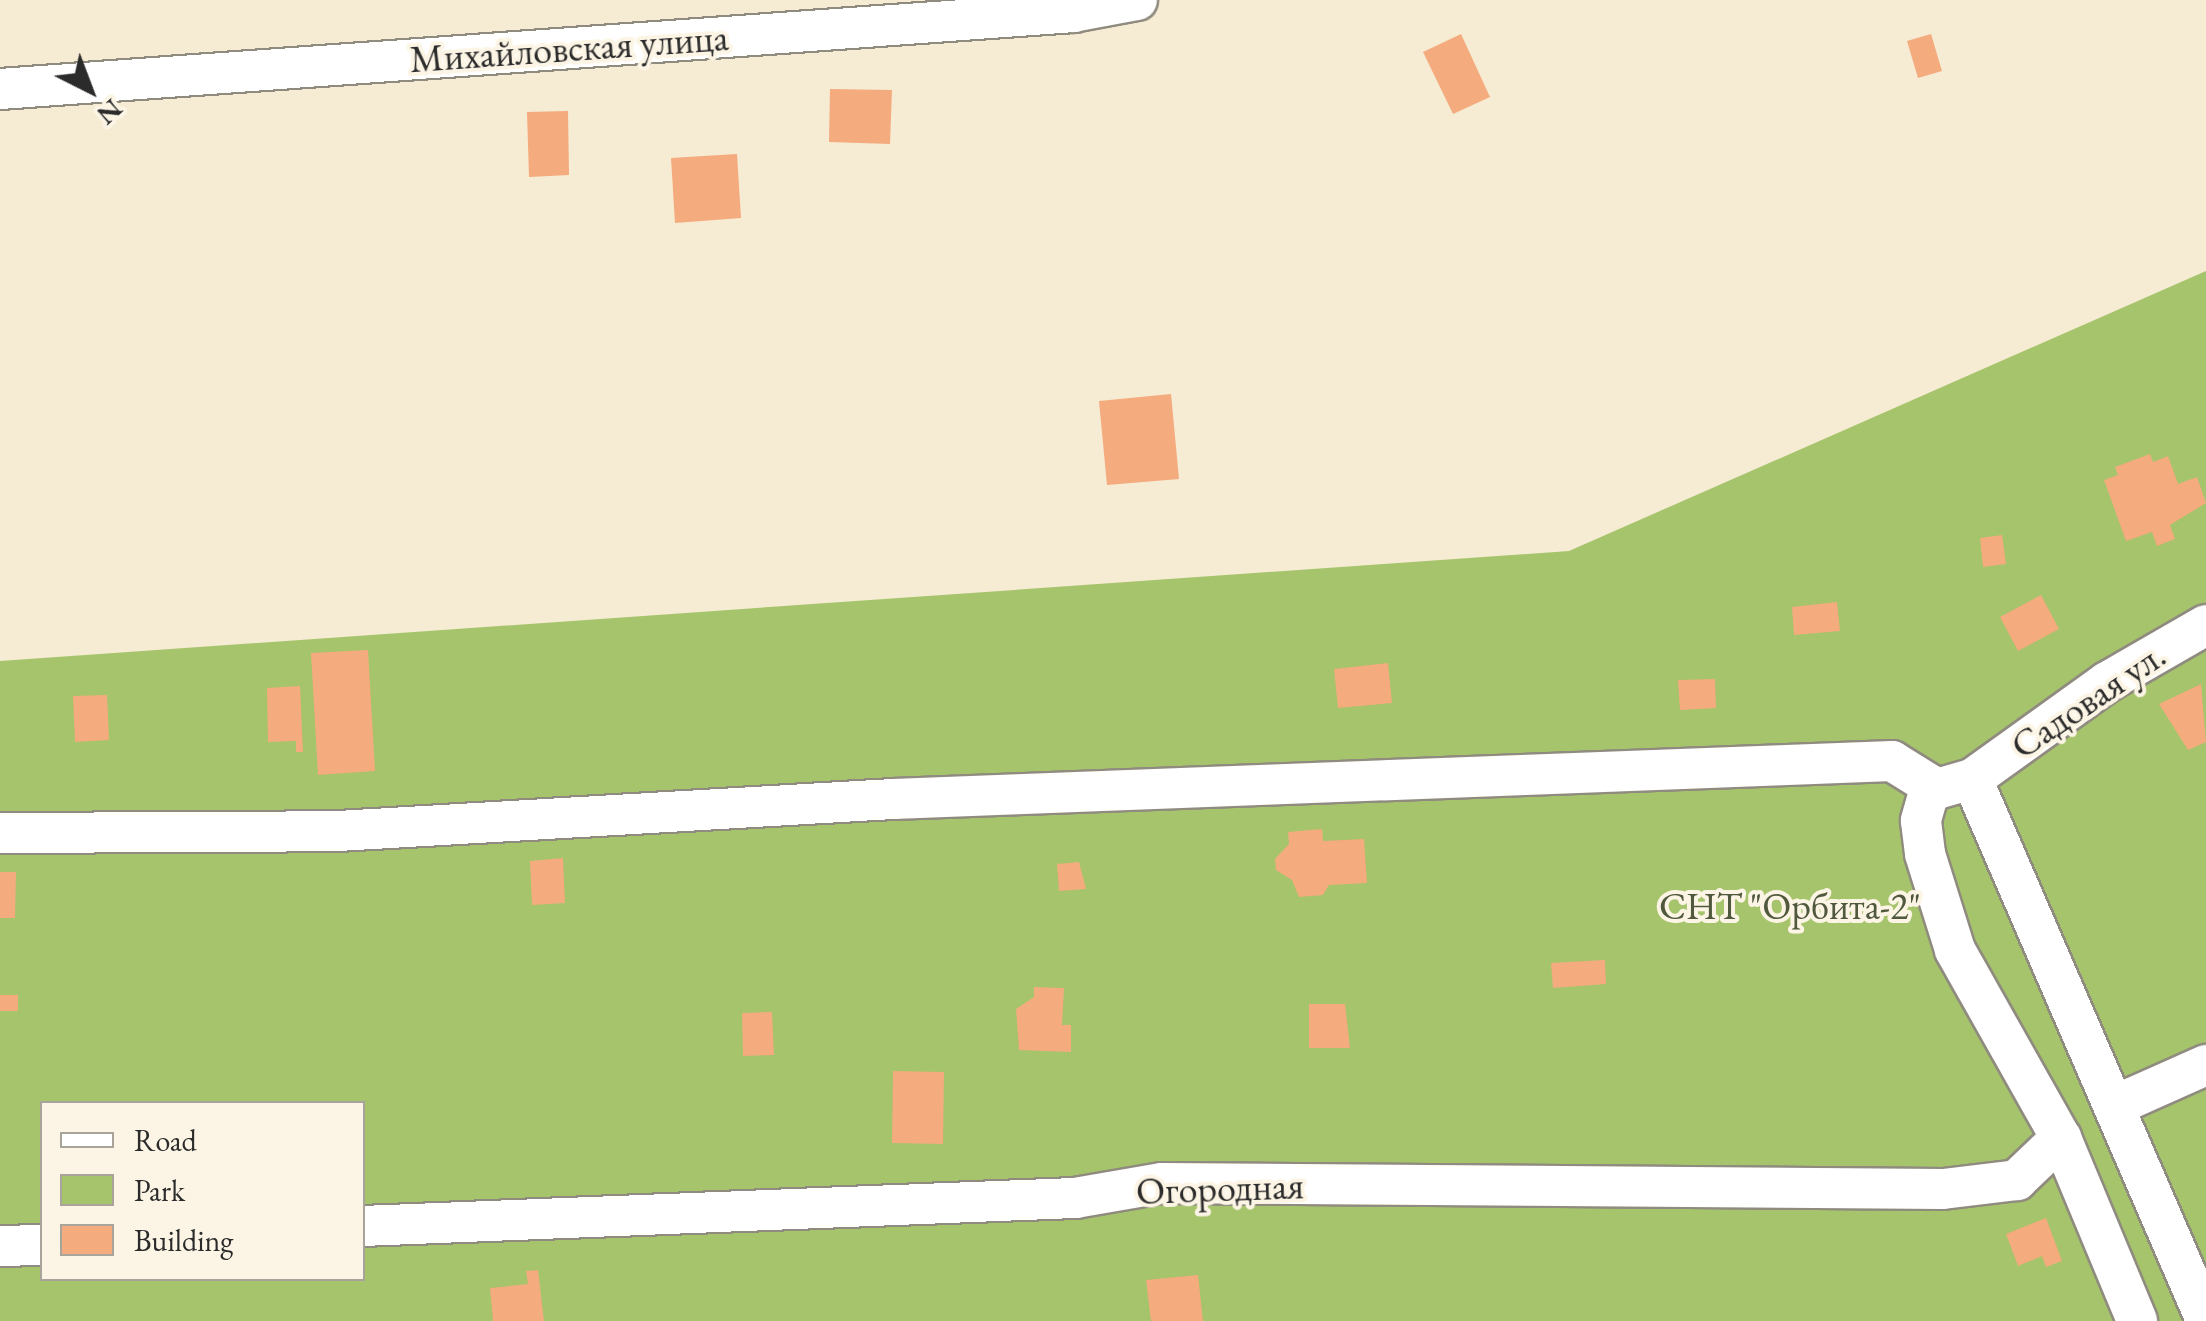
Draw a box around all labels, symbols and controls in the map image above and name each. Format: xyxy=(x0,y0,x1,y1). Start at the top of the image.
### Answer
street label: Михайловская улица xyxy=(408,14,730,82)
north arrow xyxy=(40,40,140,140)
text: N xyxy=(90,91,131,133)
street label: Садовая ул. xyxy=(2002,632,2174,768)
park label: СНТ "Орбита-2" xyxy=(1659,883,1921,929)
legend xyxy=(40,1101,365,1281)
text: Road xyxy=(134,1121,197,1160)
street label: Огородная xyxy=(1135,1162,1305,1214)
text: Park xyxy=(134,1171,185,1210)
text: Building xyxy=(134,1221,233,1260)

